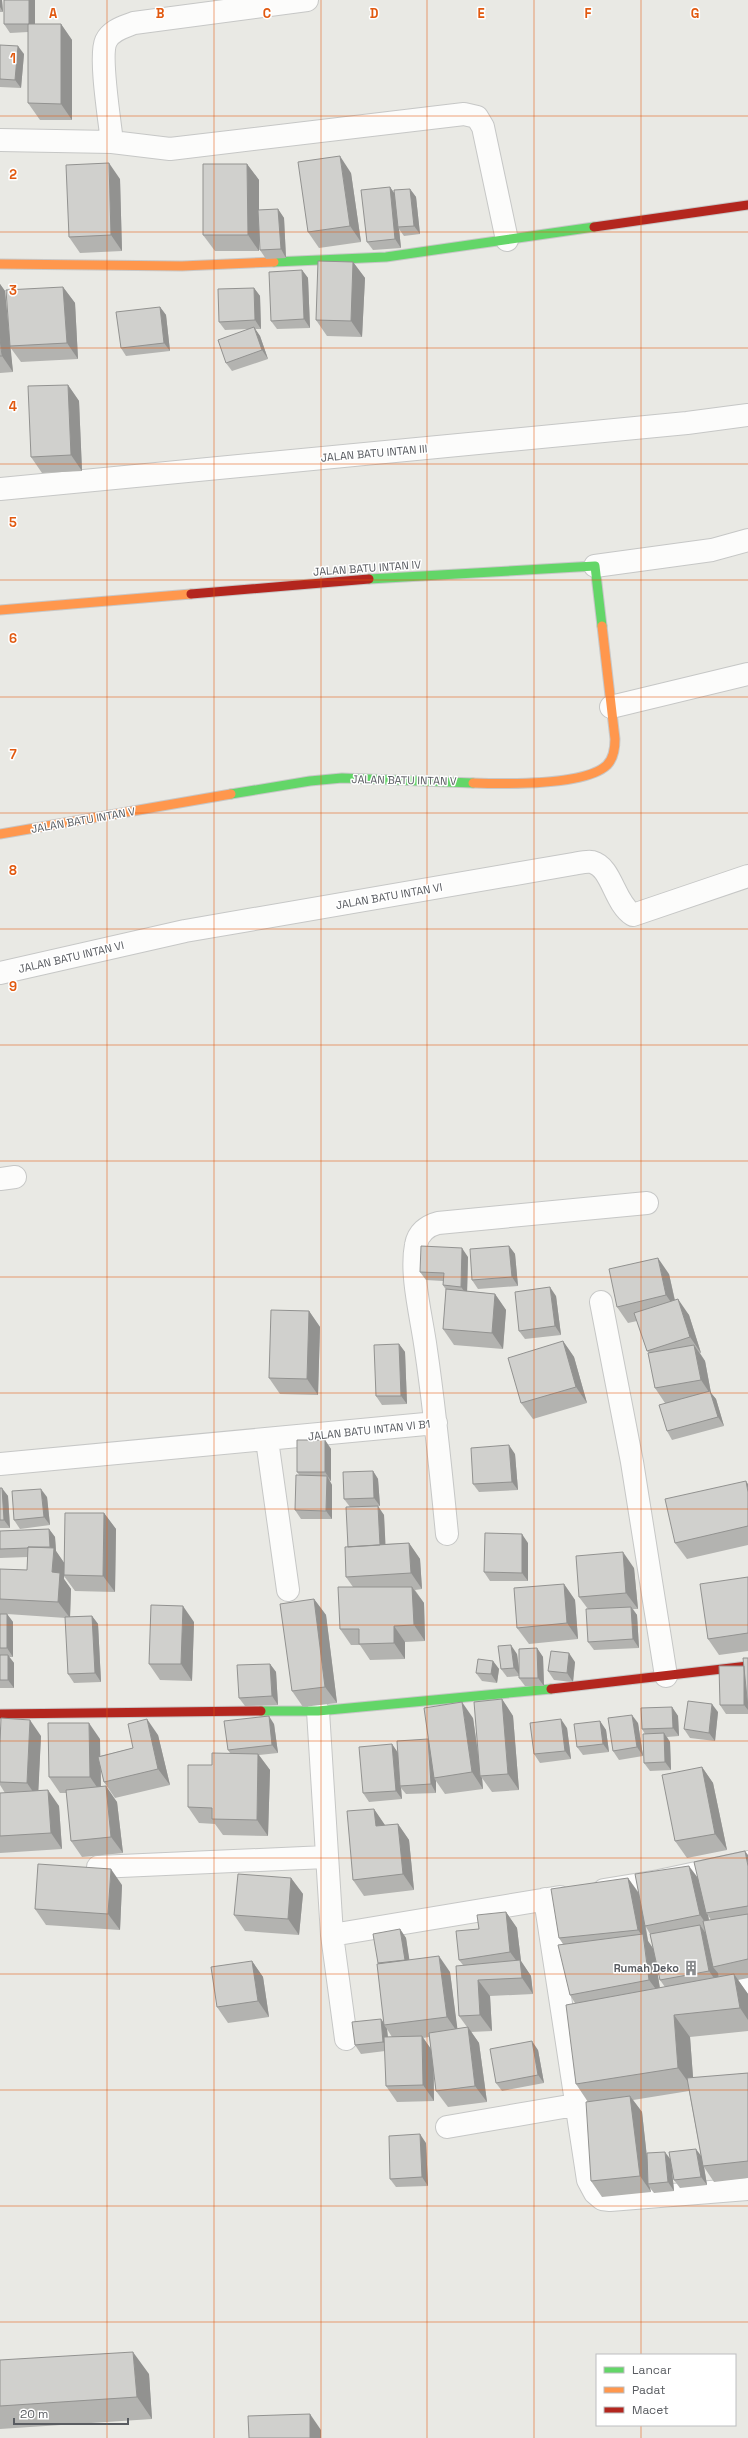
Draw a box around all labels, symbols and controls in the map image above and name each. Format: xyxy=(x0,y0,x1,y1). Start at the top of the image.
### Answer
text: A xyxy=(49,5,58,22)
text: B xyxy=(156,5,165,22)
text: C xyxy=(263,5,271,22)
text: D xyxy=(370,5,379,22)
text: E xyxy=(477,5,485,22)
text: F xyxy=(585,5,592,22)
text: G xyxy=(691,5,699,22)
text: 1 xyxy=(10,50,16,67)
text: 2 xyxy=(9,166,17,183)
text: 3 xyxy=(9,282,17,299)
text: 4 xyxy=(9,398,17,415)
street label: JALAN BATU INTAN III xyxy=(320,441,428,465)
text: 5 xyxy=(9,514,17,531)
street label: JALAN BATU INTAN IV xyxy=(312,557,422,579)
text: 6 xyxy=(9,630,17,647)
text: 7 xyxy=(9,746,17,763)
street label: JALAN BATU INTAN V xyxy=(351,772,457,788)
street label: JALAN BATU INTAN V xyxy=(30,804,136,836)
text: 8 xyxy=(9,862,17,879)
street label: JALAN BATU INTAN VI xyxy=(335,880,443,912)
street label: JALAN BATU INTAN VI xyxy=(17,938,125,976)
text: 9 xyxy=(9,978,17,995)
street label: JALAN BATU INTAN VI B1 xyxy=(307,1417,431,1443)
building icon: Rumah Deko xyxy=(682,1959,700,1977)
place label: Rumah Deko xyxy=(614,1961,679,1975)
legend xyxy=(596,2354,736,2426)
text: Lancar xyxy=(632,2362,672,2378)
text: Padat xyxy=(632,2382,666,2398)
scale bar xyxy=(14,2400,128,2426)
text: Macet xyxy=(632,2402,669,2418)
text: 20 m xyxy=(20,2406,48,2422)

